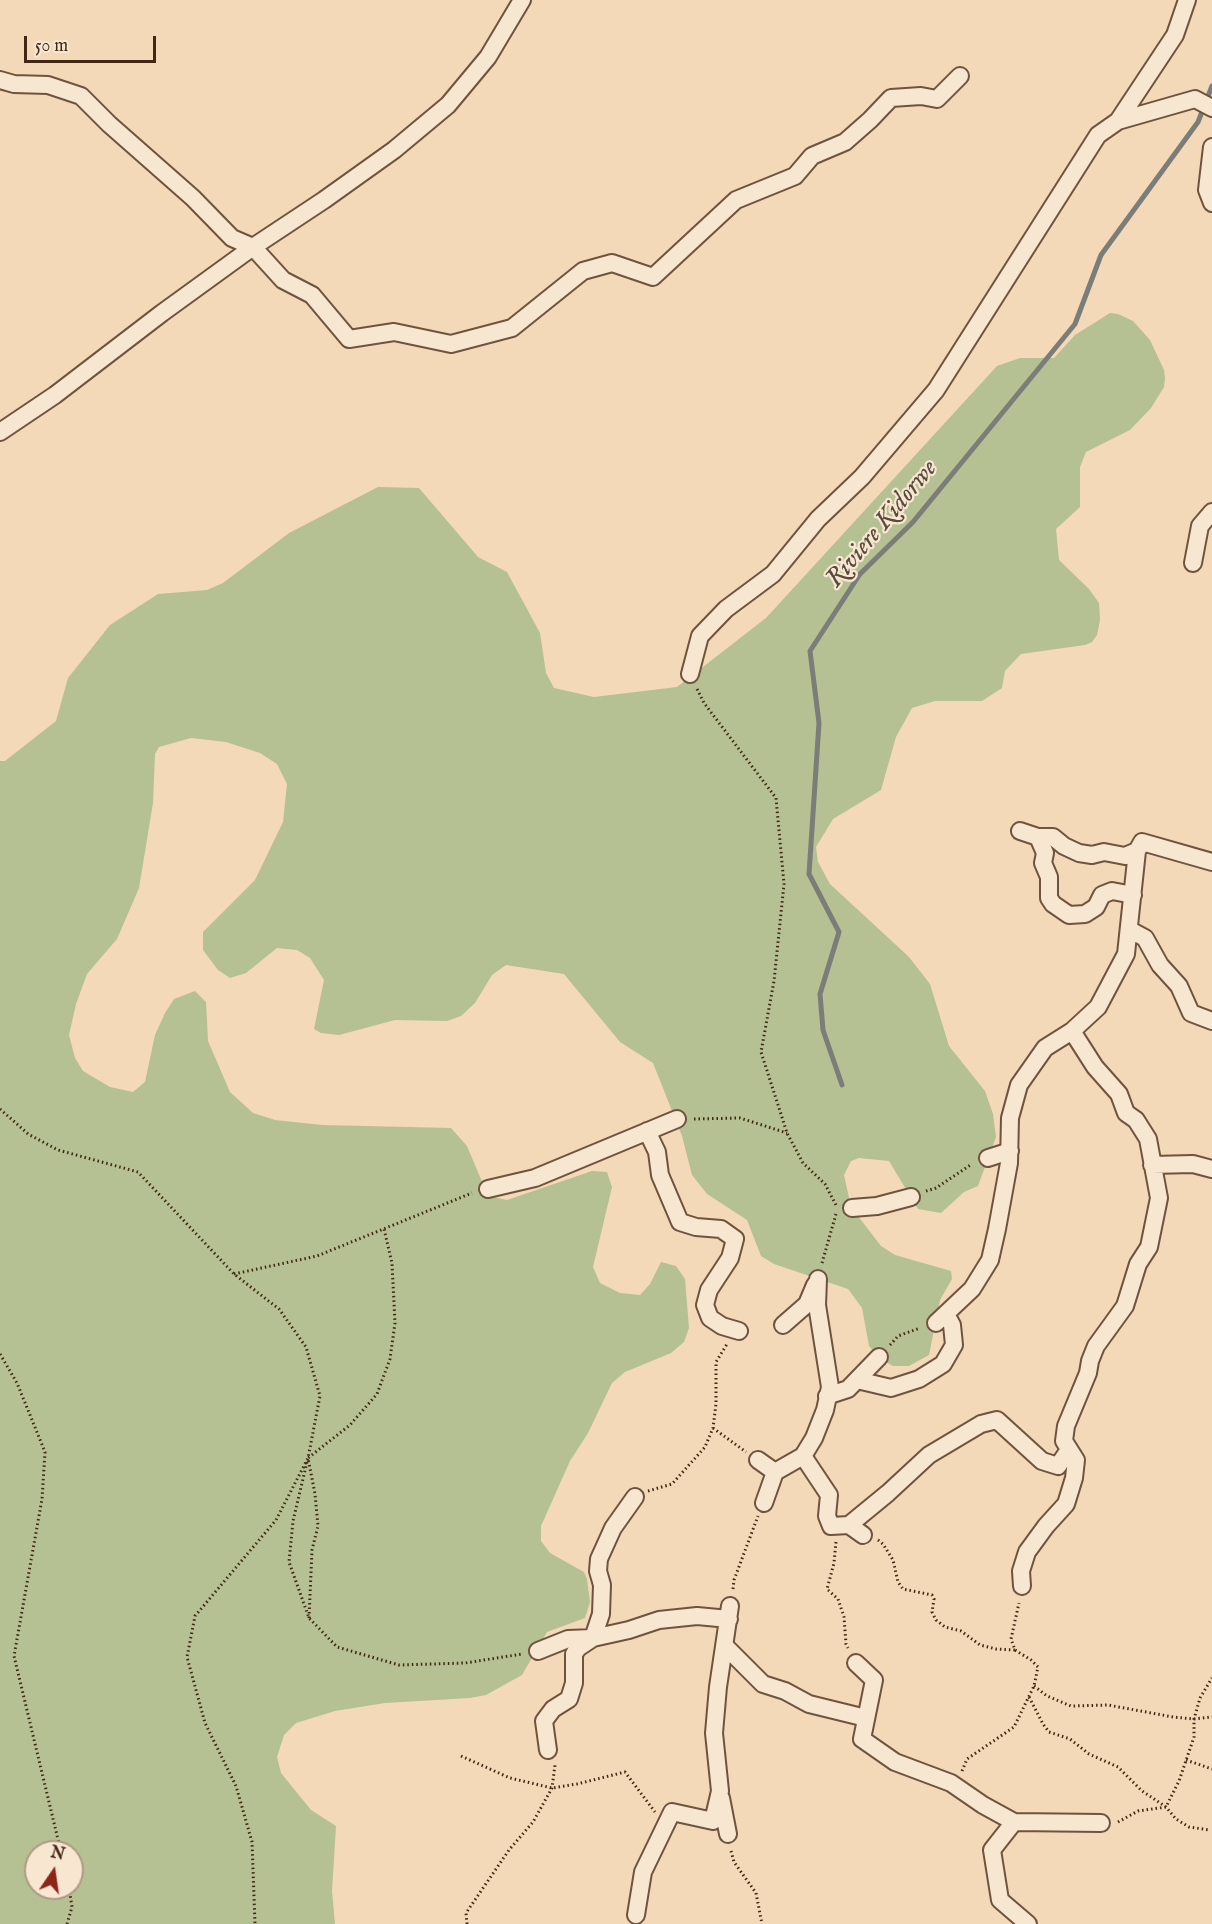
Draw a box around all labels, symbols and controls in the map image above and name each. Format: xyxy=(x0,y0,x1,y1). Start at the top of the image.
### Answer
scale bar xyxy=(27,24,159,62)
text: 50 m xyxy=(35,35,68,58)
water label: Riviere Kidorwe xyxy=(821,455,945,595)
north arrow xyxy=(24,1840,84,1900)
text: N xyxy=(49,1843,67,1866)

